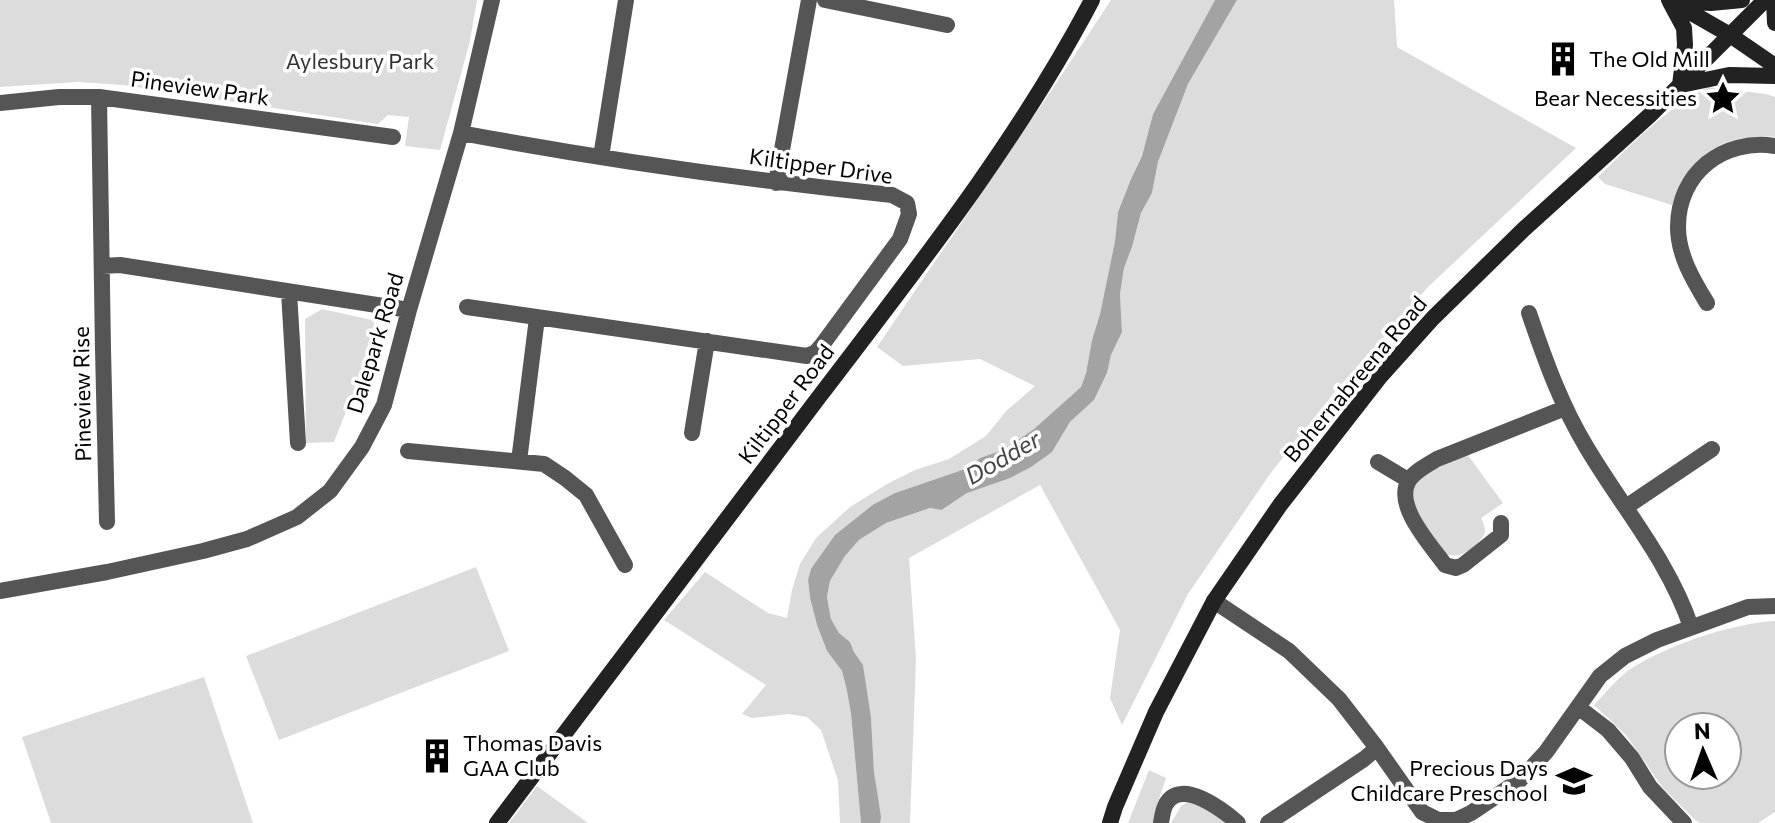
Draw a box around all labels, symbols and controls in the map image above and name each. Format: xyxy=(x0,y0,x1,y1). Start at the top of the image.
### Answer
building icon: The Old Mill xyxy=(1544,40,1582,78)
place label: The Old Mill xyxy=(1589,45,1710,72)
park label: Aylesbury Park xyxy=(286,47,434,74)
street label: Pineview Park xyxy=(129,64,271,111)
place icon: Bear Necessities xyxy=(1704,79,1742,117)
place label: Bear Necessities xyxy=(1534,84,1697,111)
street label: Kiltipper Drive xyxy=(748,142,894,189)
street label: Dalepark Road xyxy=(340,269,409,416)
street label: Bohernabreena Road xyxy=(1277,290,1432,467)
street label: Pineview Rise xyxy=(67,326,96,462)
street label: Kiltipper Road xyxy=(732,339,839,469)
water label: Dodder xyxy=(959,423,1046,490)
north arrow xyxy=(1663,711,1743,791)
text: N xyxy=(1694,717,1711,744)
place label: Thomas Davis GAA Club xyxy=(463,729,602,781)
building icon: Thomas Davis GAA Club xyxy=(418,737,456,775)
place label: Precious Days Childcare Preschool xyxy=(1351,754,1548,806)
school or university icon: Precious Days Childcare Preschool xyxy=(1555,762,1593,800)

